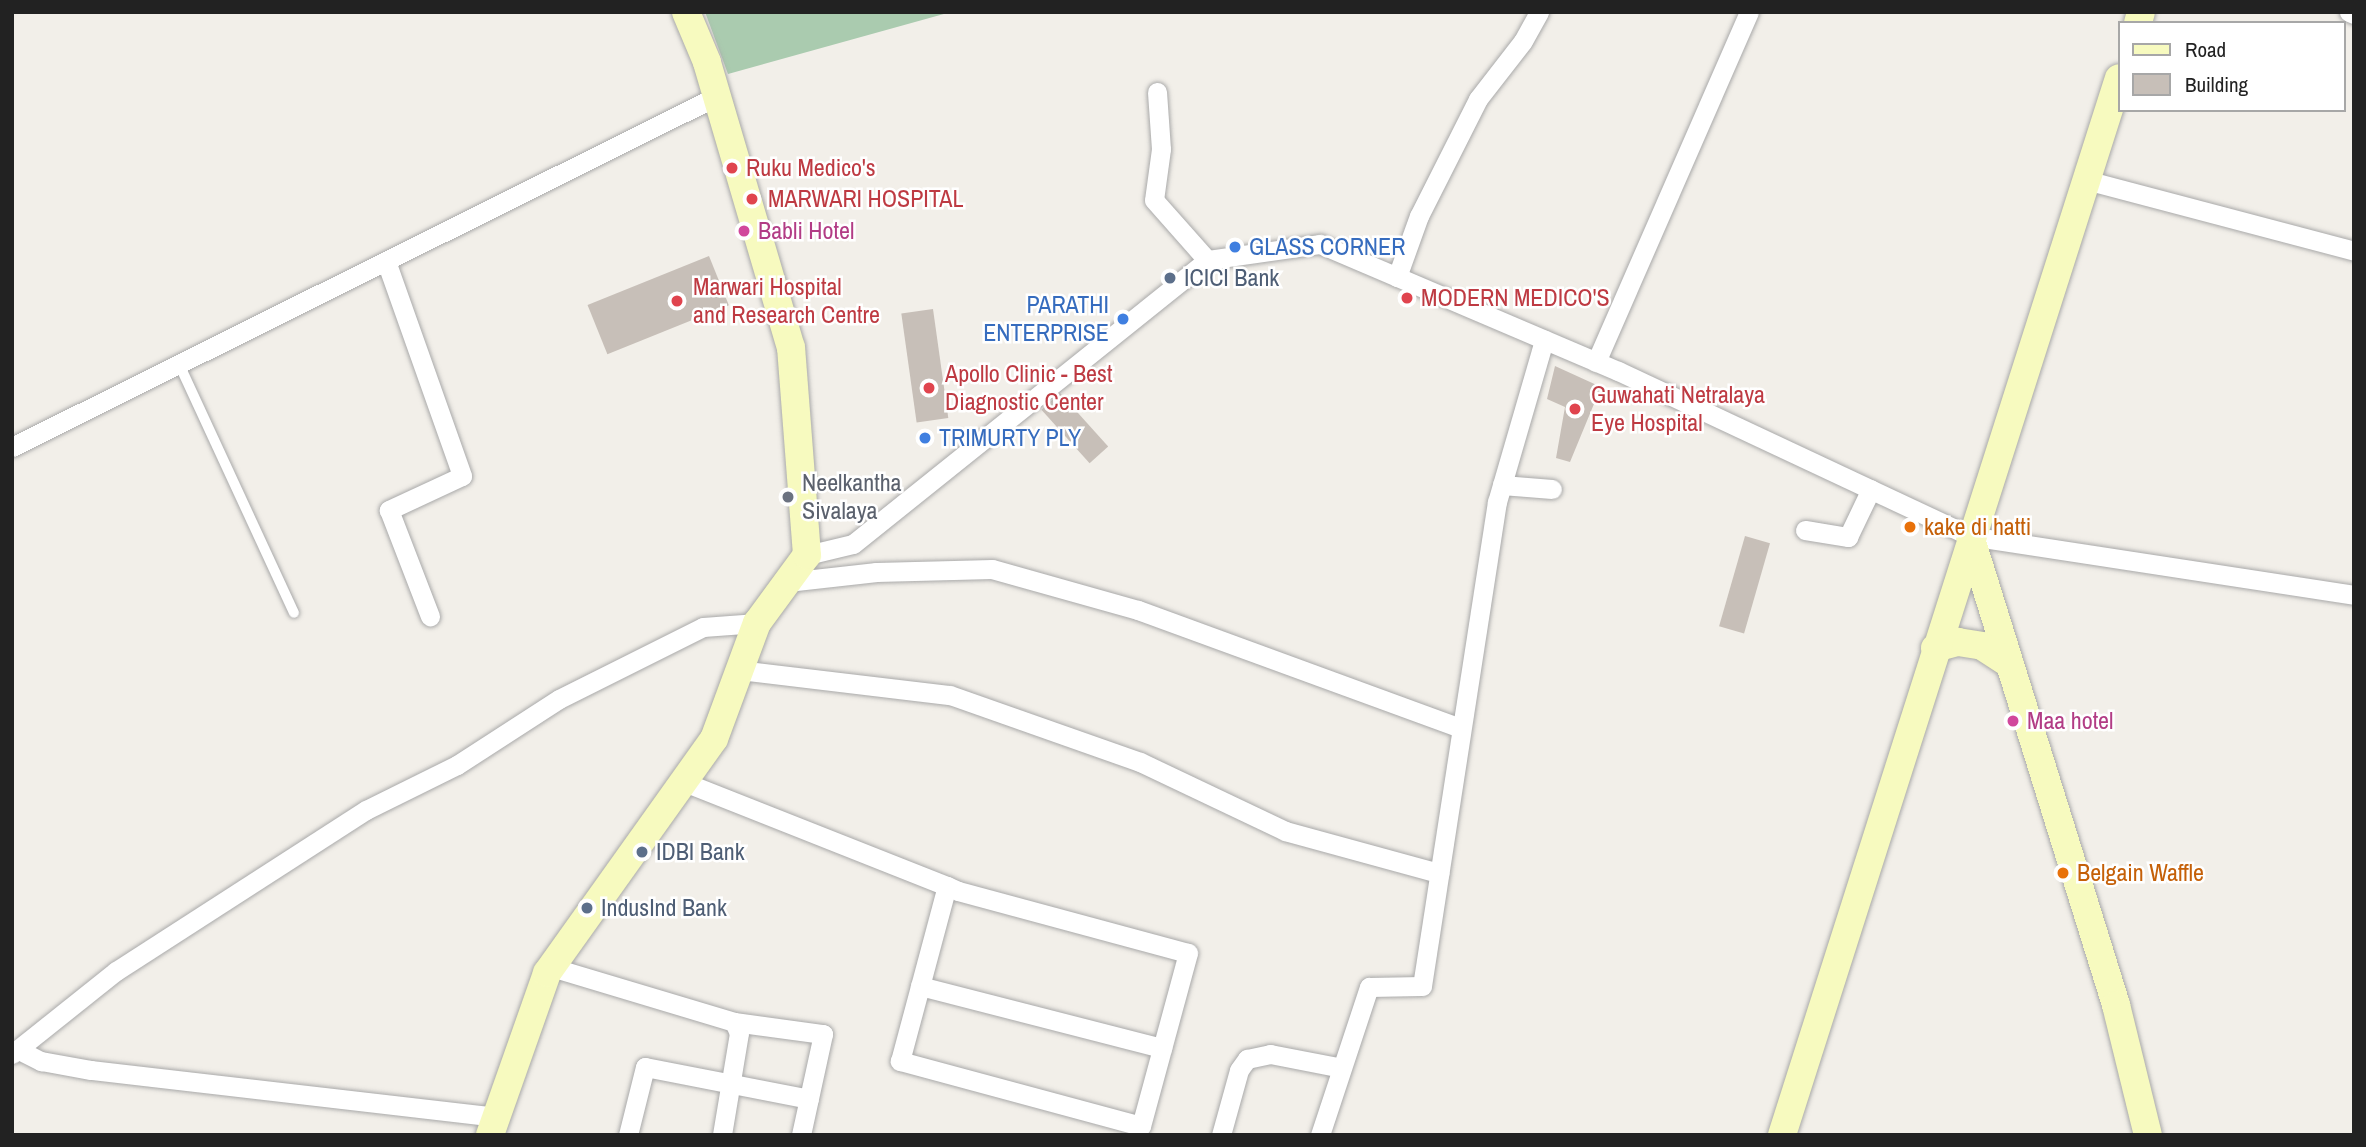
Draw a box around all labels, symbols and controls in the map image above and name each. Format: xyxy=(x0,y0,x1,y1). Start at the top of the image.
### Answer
legend xyxy=(2118,21,2345,112)
text: Road xyxy=(2185,35,2226,64)
text: Building xyxy=(2185,70,2248,99)
place label: Ruku Medico's xyxy=(746,154,876,182)
marker: Ruku Medico's xyxy=(724,160,740,176)
place label: MARWARI HOSPITAL xyxy=(768,185,963,213)
marker: MARWARI HOSPITAL xyxy=(742,189,762,209)
place label: Babli Hotel xyxy=(758,217,854,245)
marker: Babli Hotel xyxy=(736,223,752,239)
place label: GLASS CORNER xyxy=(1249,233,1405,261)
marker: GLASS CORNER xyxy=(1227,239,1243,255)
place label: ICICI Bank xyxy=(1184,264,1279,292)
marker: ICICI Bank xyxy=(1162,270,1178,286)
place label: Marwari Hospital and Research Centre xyxy=(693,273,880,329)
place label: MODERN MEDICO'S xyxy=(1421,284,1610,312)
marker: MODERN MEDICO'S xyxy=(1399,290,1415,306)
marker: Marwari Hospital and Research Centre xyxy=(667,291,687,311)
place label: PARATHI ENTERPRISE xyxy=(983,291,1109,347)
marker: PARATHI ENTERPRISE xyxy=(1115,311,1131,327)
place label: Apollo Clinic - Best Diagnostic Center xyxy=(945,360,1112,416)
marker: Apollo Clinic - Best Diagnostic Center xyxy=(919,378,939,398)
place label: Guwahati Netralaya Eye Hospital xyxy=(1591,381,1765,437)
marker: Guwahati Netralaya Eye Hospital xyxy=(1565,399,1585,419)
place label: TRIMURTY PLY xyxy=(939,424,1082,452)
marker: TRIMURTY PLY xyxy=(917,430,933,446)
place label: Neelkantha Sivalaya xyxy=(802,469,902,525)
marker: Neelkantha Sivalaya xyxy=(780,489,796,505)
place label: kake di hatti xyxy=(1924,513,2031,541)
marker: kake di hatti xyxy=(1902,519,1918,535)
place label: Maa hotel xyxy=(2027,707,2113,735)
marker: Maa hotel xyxy=(2005,713,2021,729)
place label: IDBI Bank xyxy=(656,838,745,866)
marker: IDBI Bank xyxy=(634,844,650,860)
place label: Belgain Waffle xyxy=(2077,859,2204,887)
marker: Belgain Waffle xyxy=(2055,865,2071,881)
place label: IndusInd Bank xyxy=(601,894,727,922)
marker: IndusInd Bank xyxy=(579,900,595,916)

